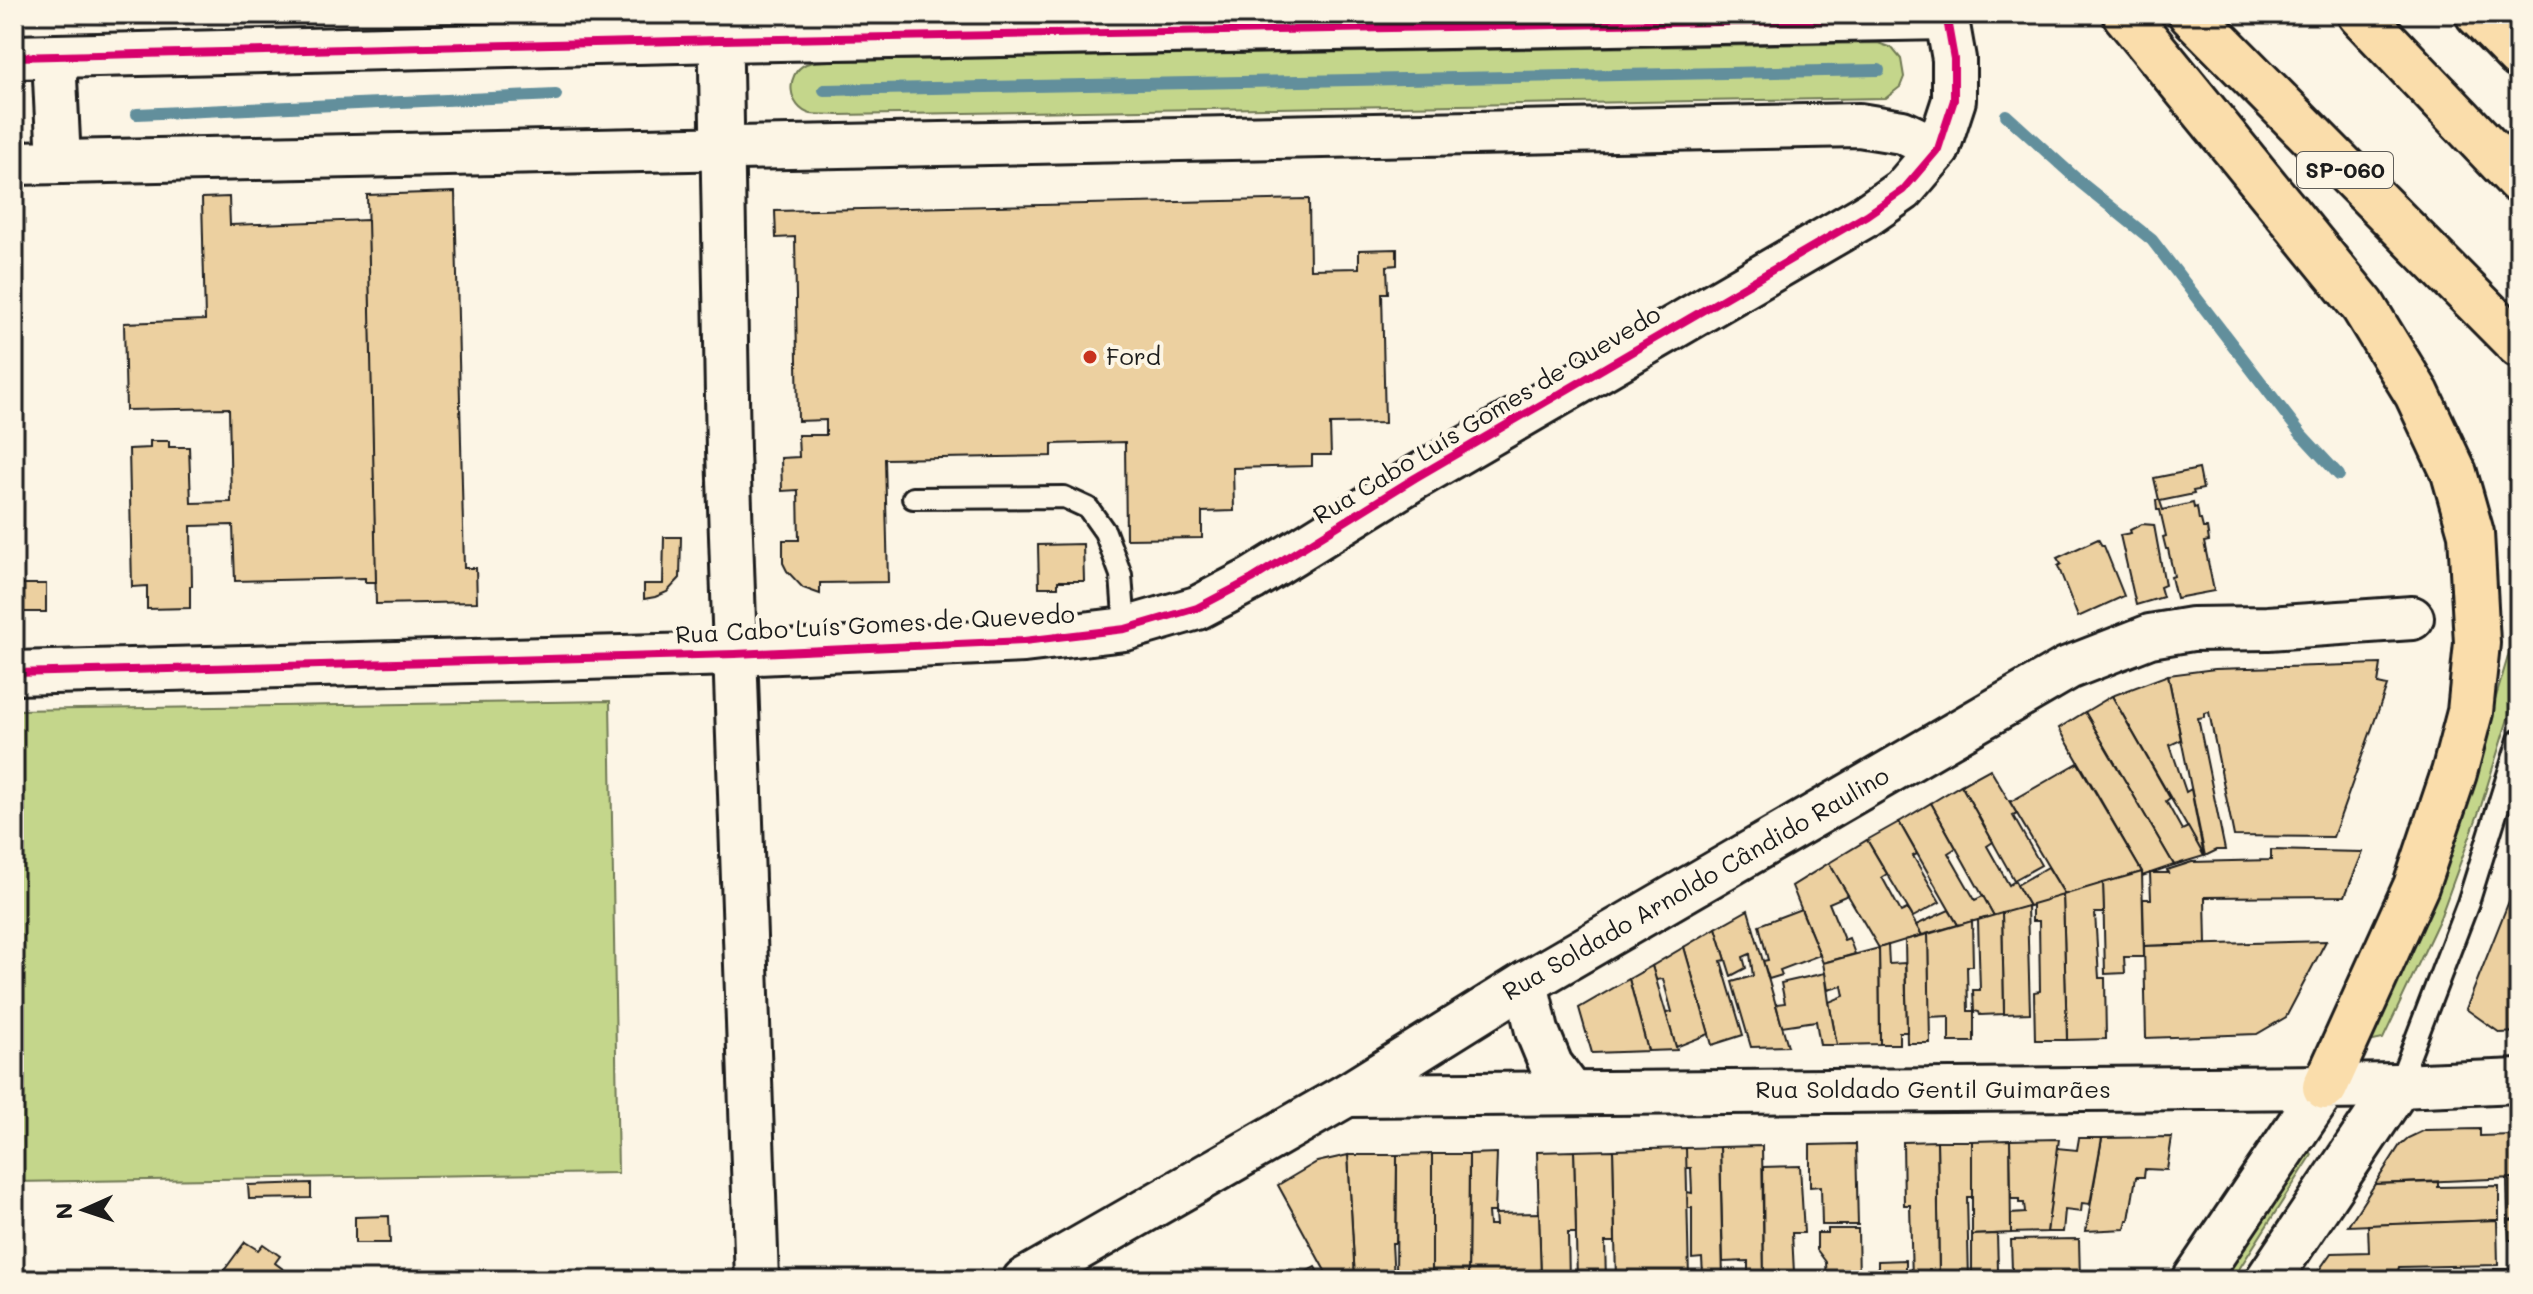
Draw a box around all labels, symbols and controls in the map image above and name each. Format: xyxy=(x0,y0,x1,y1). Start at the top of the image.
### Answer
road number: SP-060 xyxy=(2297,152,2393,188)
street label: Rua Cabo Luís Gomes de Quevedo xyxy=(1307,297,1666,530)
place label: Ford xyxy=(1106,340,1161,371)
marker: Ford xyxy=(1081,348,1099,366)
street label: Rua Cabo Luís Gomes de Quevedo xyxy=(674,598,1075,649)
street label: Rua Soldado Arnoldo Cândido Raulino xyxy=(1497,759,1894,1006)
street label: Rua Soldado Gentil Guimarães xyxy=(1755,1073,2111,1104)
north arrow xyxy=(44,1170,124,1250)
text: N xyxy=(49,1202,78,1220)

